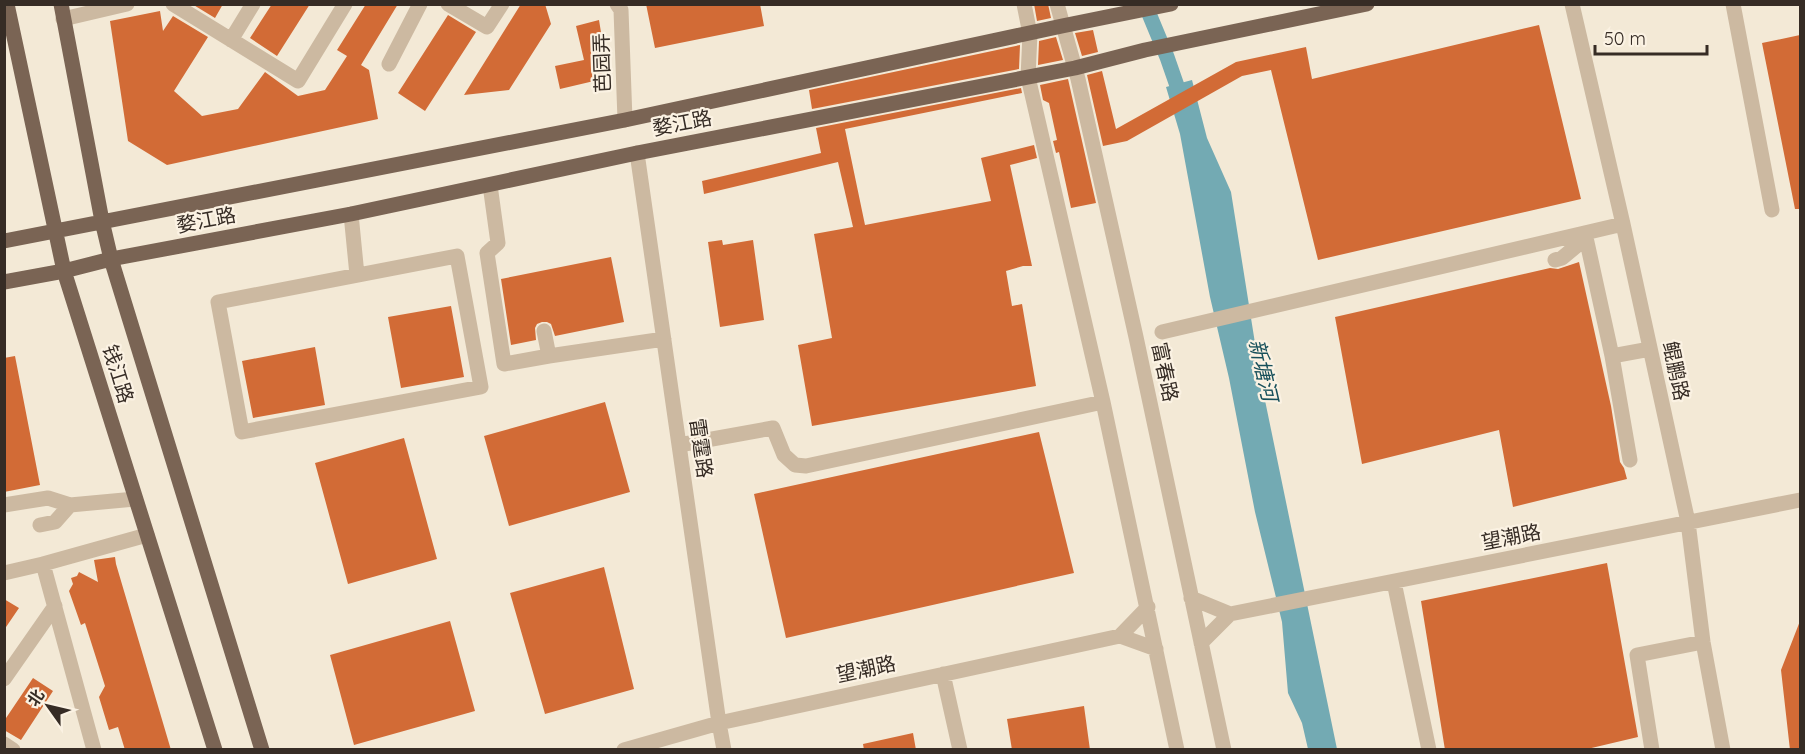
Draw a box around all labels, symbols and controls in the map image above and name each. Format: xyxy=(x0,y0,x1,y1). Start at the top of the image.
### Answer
scale bar xyxy=(1595,18,1708,56)
text: 50 m xyxy=(1604,27,1646,50)
street label: 芭园弄 xyxy=(588,33,615,93)
street label: 婺江路 xyxy=(650,105,714,141)
street label: 婺江路 xyxy=(174,202,238,238)
water label: 新塘河 xyxy=(1244,336,1285,407)
street label: 鲲鹏路 xyxy=(1658,339,1695,403)
street label: 富春路 xyxy=(1147,340,1184,404)
street label: 钱江路 xyxy=(98,342,139,406)
street label: 雷霆路 xyxy=(685,416,718,479)
street label: 望潮路 xyxy=(1479,519,1543,555)
street label: 望潮路 xyxy=(834,650,898,687)
north arrow xyxy=(18,676,78,736)
text: 北 xyxy=(23,685,48,710)

